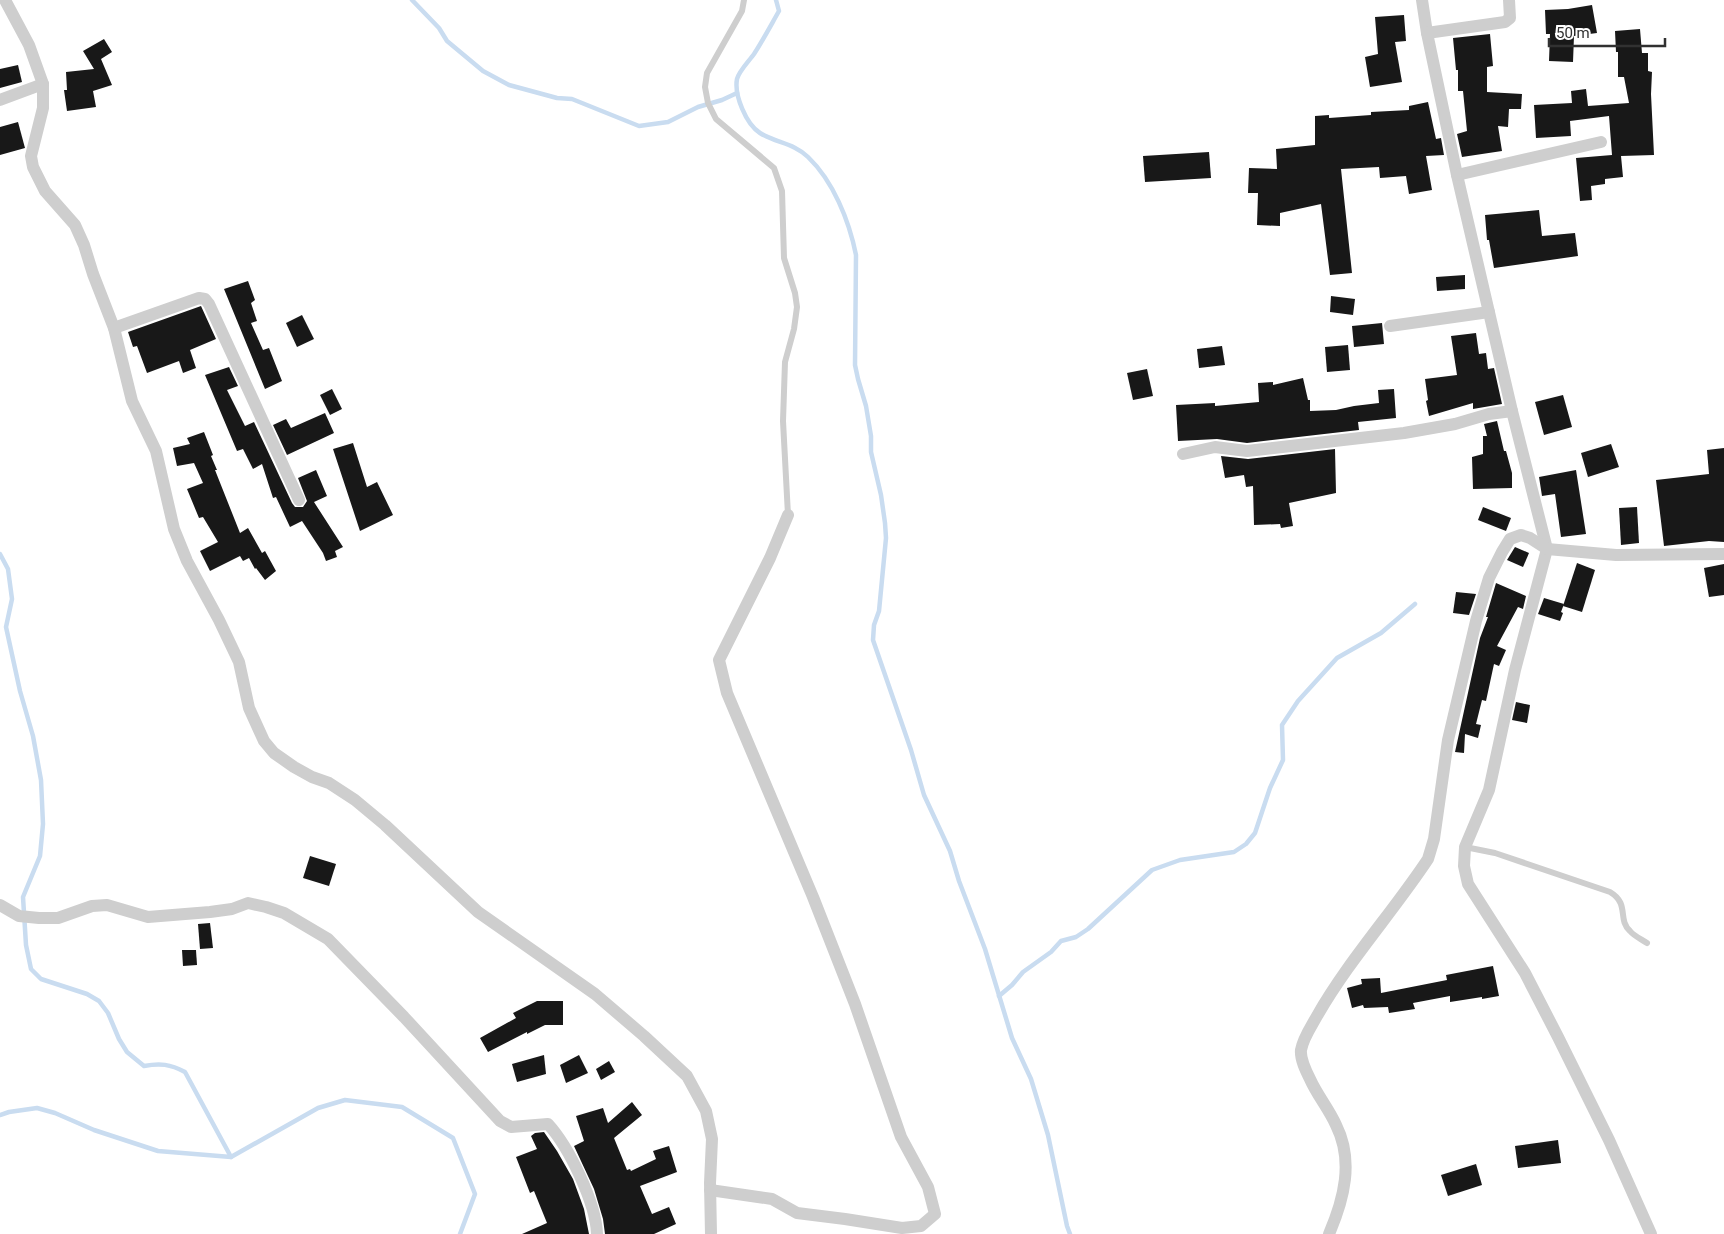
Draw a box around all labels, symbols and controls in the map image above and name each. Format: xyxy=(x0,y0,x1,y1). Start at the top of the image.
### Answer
scale bar xyxy=(1549,15,1665,47)
text: 50 m xyxy=(1556,24,1590,42)

